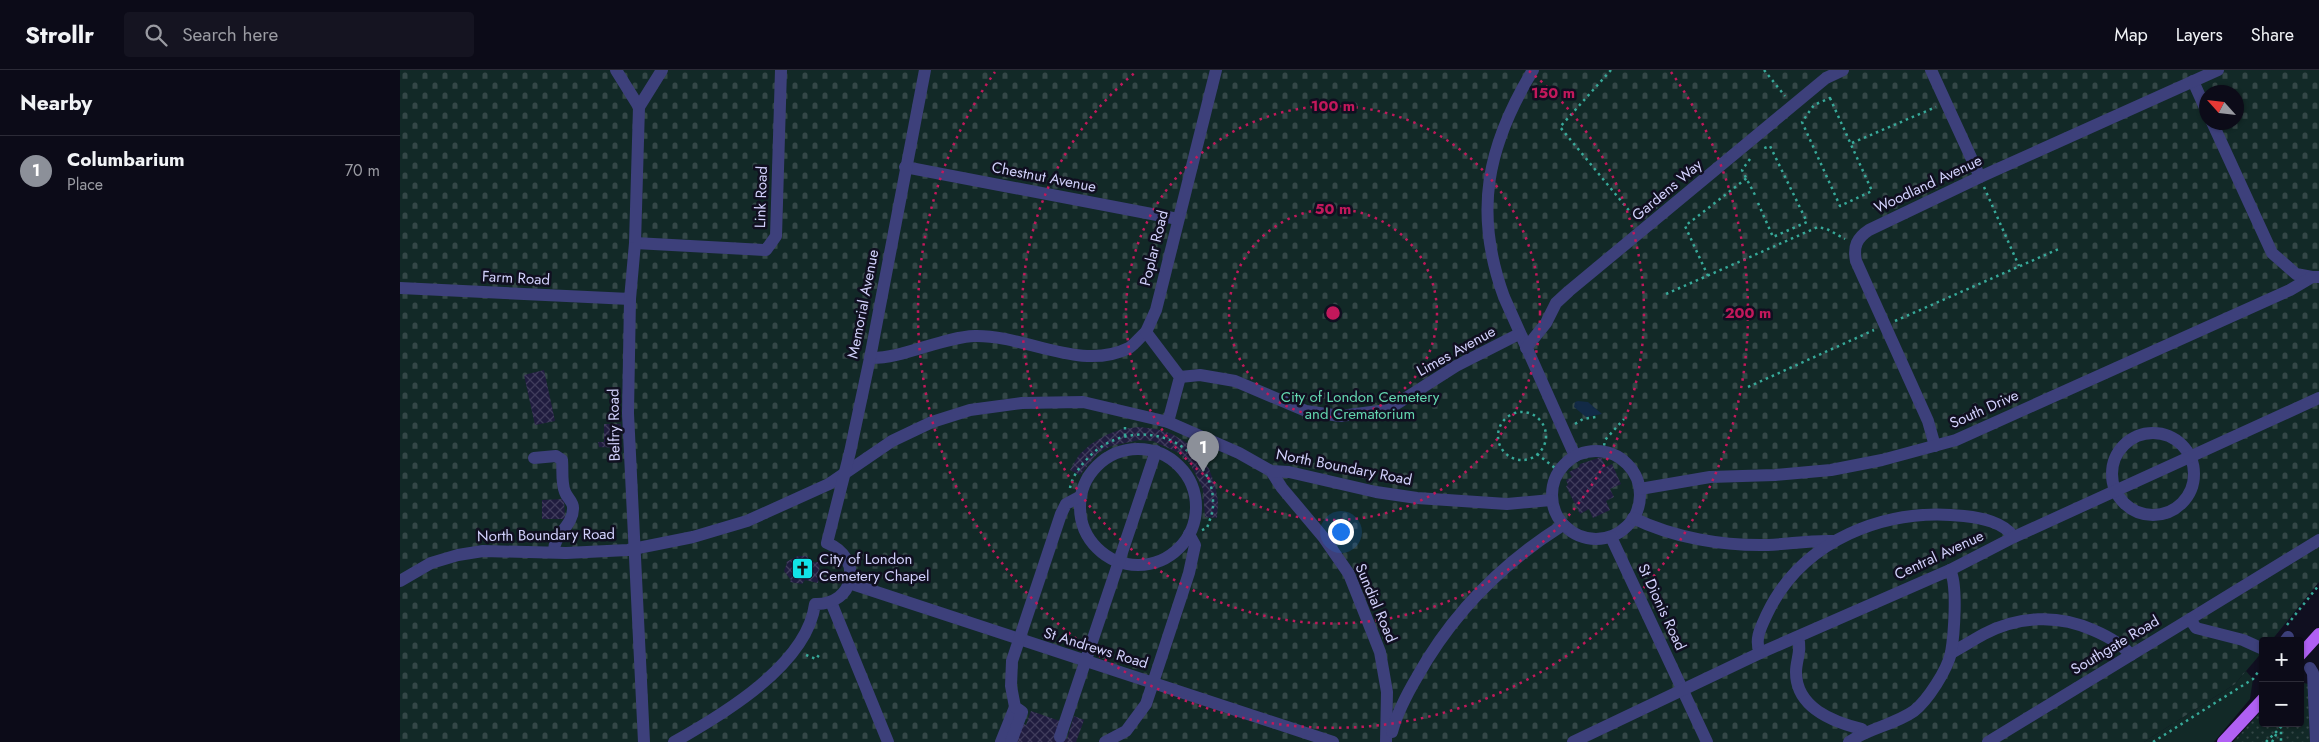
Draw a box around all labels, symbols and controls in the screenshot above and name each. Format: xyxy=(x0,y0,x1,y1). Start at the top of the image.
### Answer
search box xyxy=(124,12,474,57)
text: Strollr xyxy=(25,17,94,52)
icon: search xyxy=(142,21,170,49)
text: Search here xyxy=(182,21,278,48)
text: Map xyxy=(2114,22,2148,48)
text: Layers xyxy=(2176,22,2223,48)
text: Share xyxy=(2251,22,2294,48)
text: 150 m xyxy=(1531,82,1575,104)
north arrow xyxy=(2199,85,2244,130)
text: Nearby xyxy=(20,88,92,118)
text: 100 m xyxy=(1311,95,1355,117)
text: Columbarium xyxy=(67,146,185,173)
street label: Woodland Avenue xyxy=(1870,149,1986,219)
street label: Gardens Way xyxy=(1627,154,1707,226)
street label: Chestnut Avenue xyxy=(990,156,1098,198)
text: 1 xyxy=(32,159,40,182)
text: 70 m xyxy=(345,159,380,182)
street label: Link Road xyxy=(749,166,773,228)
text: Place xyxy=(67,173,103,196)
text: 50 m xyxy=(1315,198,1351,220)
street label: Poplar Road xyxy=(1134,208,1174,288)
street label: Memorial Avenue xyxy=(842,247,884,360)
street label: Farm Road xyxy=(481,265,551,291)
text: 200 m xyxy=(1725,302,1771,324)
centre of rings xyxy=(1324,304,1342,322)
street label: Limes Avenue xyxy=(1412,320,1500,382)
street label: South Drive xyxy=(1946,384,2022,434)
park label: City of London Cemetery and Crematorium xyxy=(1281,386,1440,425)
street label: Belfry Road xyxy=(602,388,626,462)
pin: 1 xyxy=(1187,431,1219,472)
street label: North Boundary Road xyxy=(1274,443,1414,491)
your location xyxy=(1328,519,1354,545)
street label: North Boundary Road xyxy=(477,523,615,547)
street label: Central Avenue xyxy=(1891,525,1988,585)
place label: City of London Cemetery Chapel xyxy=(819,548,930,587)
church icon: City of London Cemetery Chapel xyxy=(791,556,815,580)
street label: Sundial Road xyxy=(1349,560,1403,646)
street label: St Dionis Road xyxy=(1632,560,1692,654)
street label: Southgate Road xyxy=(2067,610,2163,680)
street label: St Andrews Road xyxy=(1041,622,1151,674)
map controls xyxy=(2259,637,2304,727)
button: + xyxy=(2259,637,2304,682)
button: − xyxy=(2259,682,2304,727)

